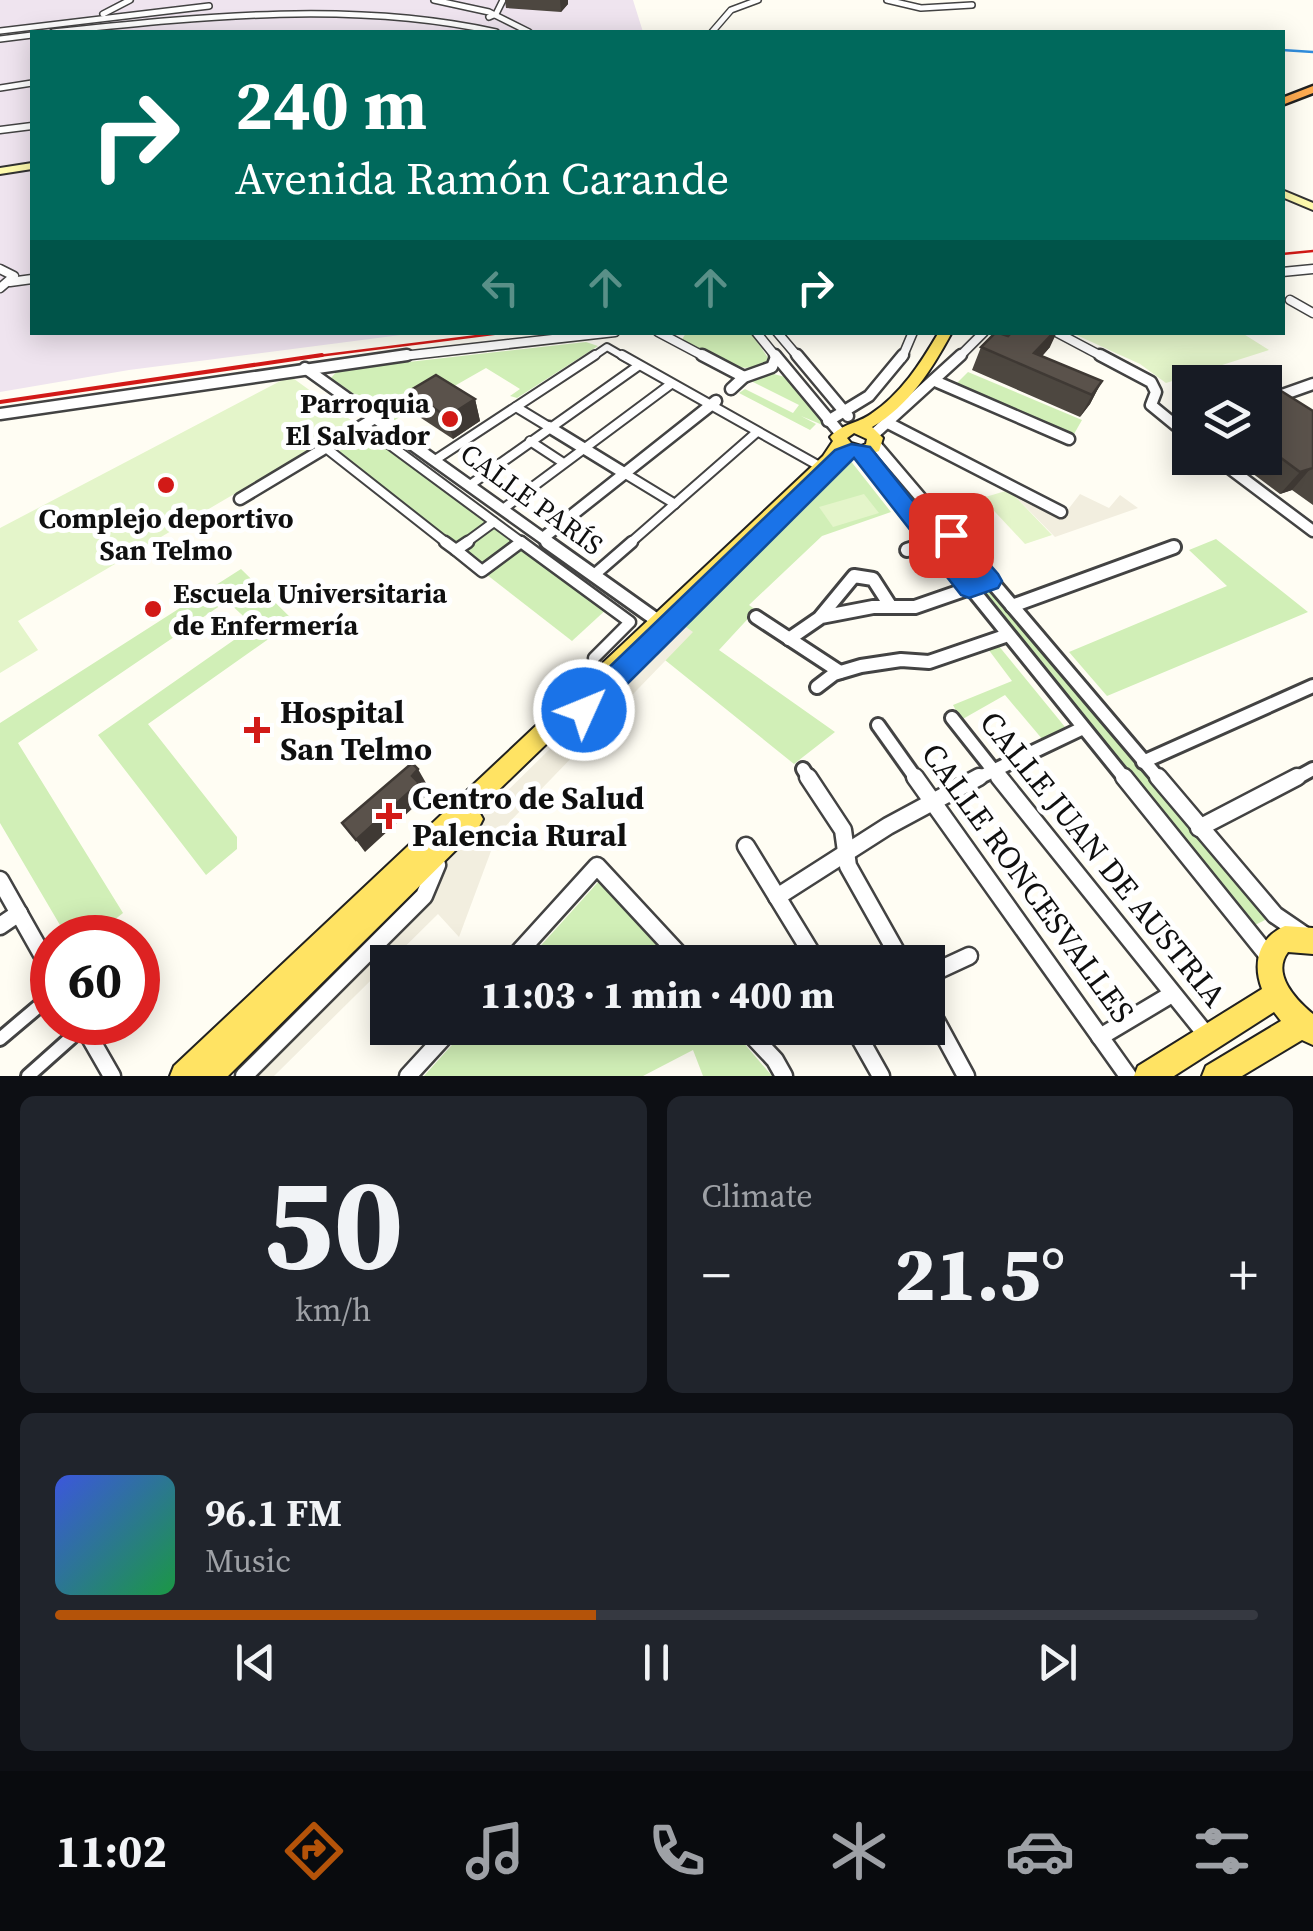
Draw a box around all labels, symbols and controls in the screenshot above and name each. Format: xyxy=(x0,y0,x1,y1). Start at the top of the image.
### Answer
text: 240 m xyxy=(235,56,427,152)
icon: right xyxy=(70,70,200,200)
text: Avenida Ramón Carande xyxy=(235,147,729,209)
icon: left xyxy=(473,260,528,315)
icon: ahead xyxy=(578,260,633,315)
icon: ahead xyxy=(683,260,738,315)
icon: right xyxy=(788,260,843,315)
map controls xyxy=(1172,365,1282,475)
button: layers xyxy=(1172,365,1282,475)
place label: Parroquia El Salvador xyxy=(285,384,430,454)
marker: Parroquia El Salvador xyxy=(439,408,461,430)
street label: CALLE PARÍS xyxy=(453,434,611,564)
marker: Complejo deportivo San Telmo xyxy=(155,474,177,496)
pin xyxy=(909,493,994,578)
place label: Complejo deportivo San Telmo xyxy=(39,499,294,569)
icon: arrive xyxy=(924,508,979,563)
place label: Escuela Universitaria de Enfermería xyxy=(173,574,447,644)
marker: Escuela Universitaria de Enfermería xyxy=(142,598,164,620)
position arrow xyxy=(532,658,636,762)
place label: Hospital San Telmo xyxy=(280,690,432,771)
street label: CALLE JUAN DE AUSTRIA xyxy=(970,702,1236,1016)
marker: Hospital San Telmo xyxy=(244,717,270,743)
street label: CALLE RONCESVALLES xyxy=(911,734,1145,1032)
place label: Centro de Salud Palencia Rural xyxy=(412,776,644,857)
marker: Centro de Salud Palencia Rural xyxy=(376,803,402,829)
speed limit sign: 60 xyxy=(30,915,160,1045)
text: 11:03 · 1 min · 400 m xyxy=(480,969,835,1021)
text: 50 xyxy=(263,1133,404,1312)
text: Climate xyxy=(702,1174,813,1218)
text: 21.5° xyxy=(894,1222,1065,1325)
text: − xyxy=(702,1237,731,1312)
text: + xyxy=(1229,1237,1258,1312)
text: km/h xyxy=(295,1288,371,1332)
text: 96.1 FM xyxy=(205,1487,342,1539)
text: Music xyxy=(205,1539,291,1583)
icon: previous xyxy=(228,1635,283,1690)
icon: pause xyxy=(629,1635,684,1690)
icon: next xyxy=(1030,1635,1085,1690)
icon: directions xyxy=(279,1816,349,1886)
icon: music xyxy=(460,1816,530,1886)
icon: phone xyxy=(642,1816,712,1886)
icon: climate xyxy=(824,1816,894,1886)
icon: car xyxy=(1005,1816,1075,1886)
icon: filters xyxy=(1187,1816,1257,1886)
text: 11:02 xyxy=(56,1820,167,1882)

